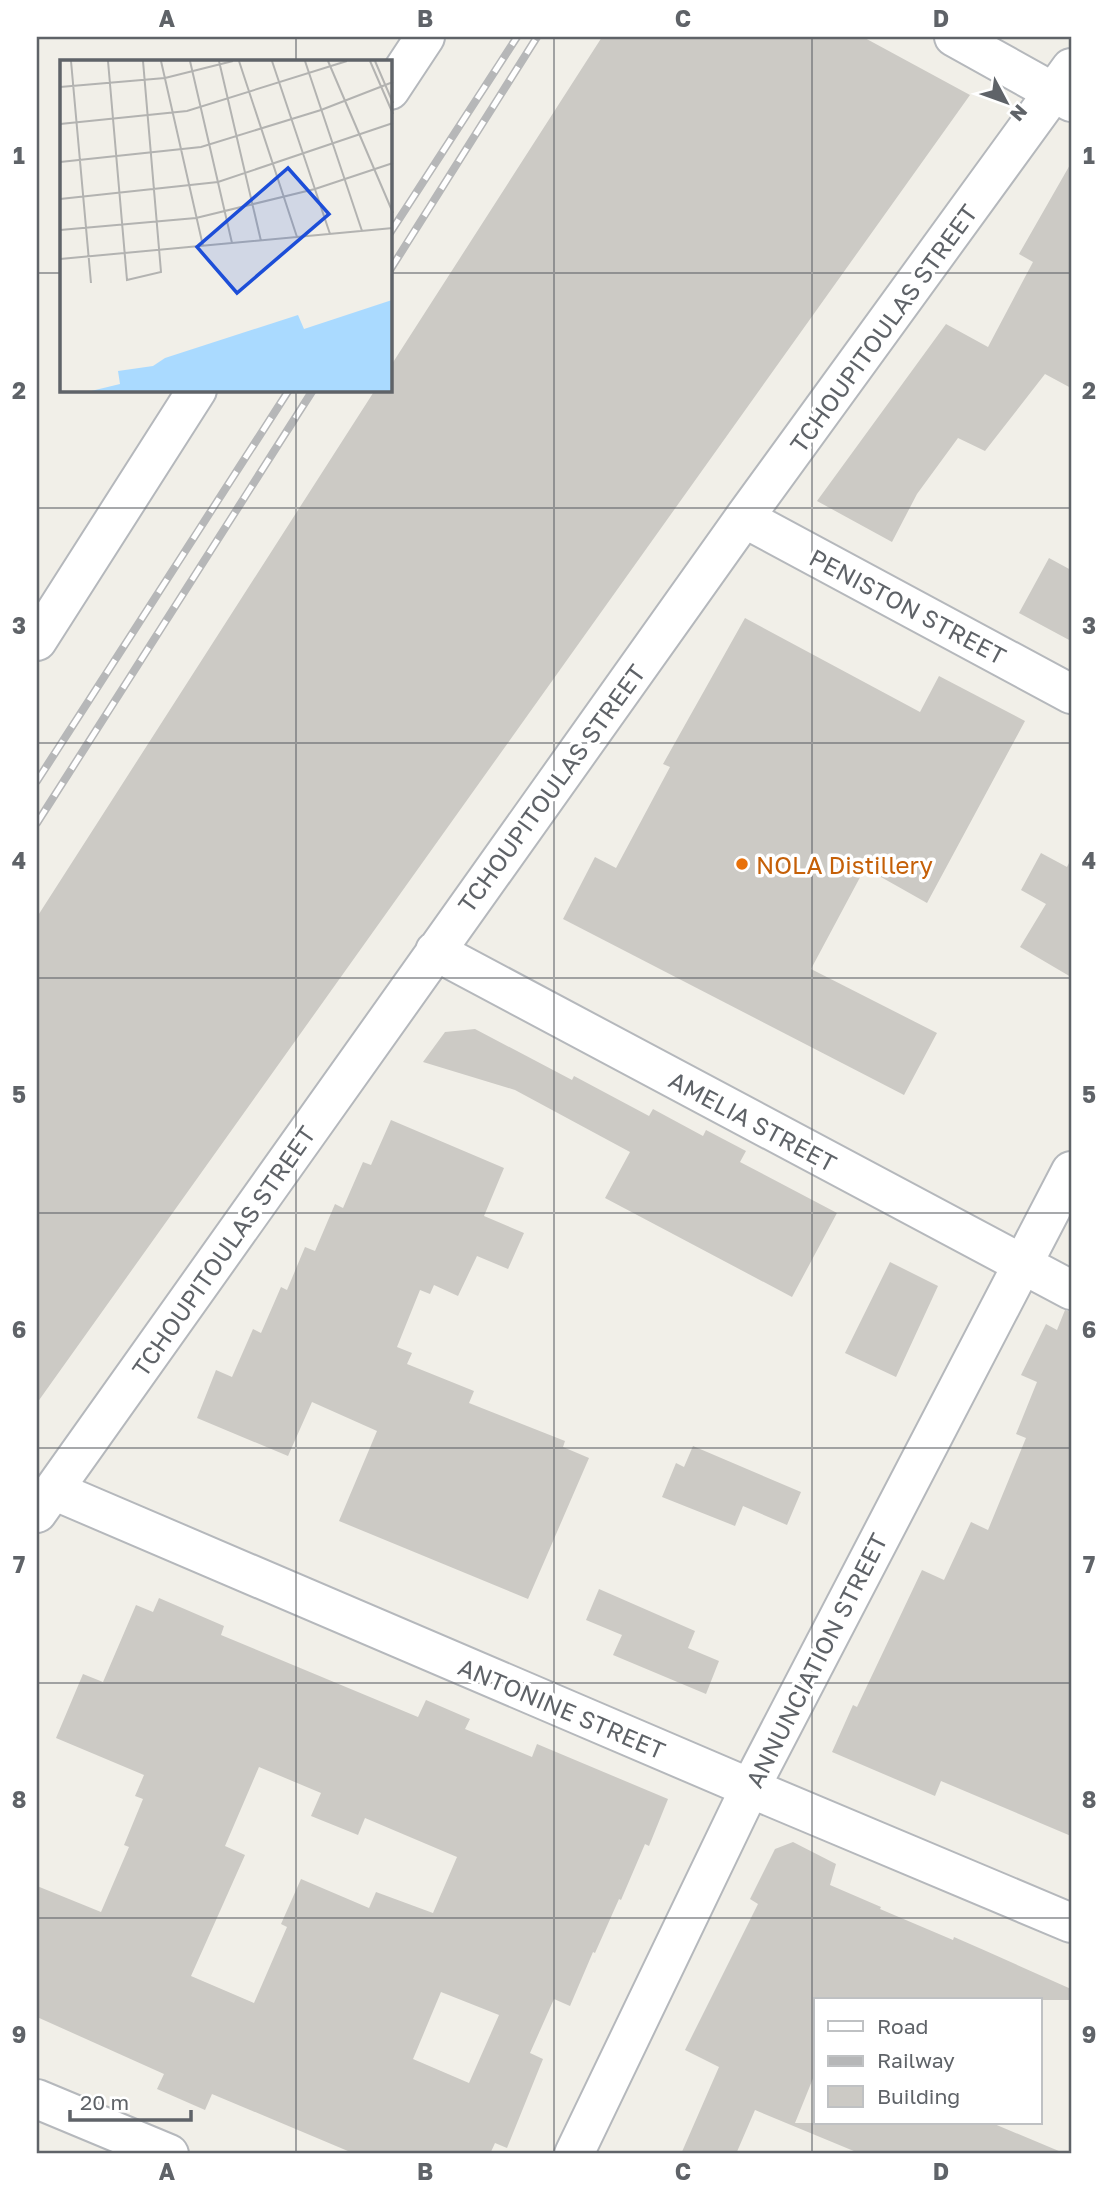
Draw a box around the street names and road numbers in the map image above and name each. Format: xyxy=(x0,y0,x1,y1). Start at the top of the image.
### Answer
street label: TCHOUPITOULAS STREET xyxy=(783,198,983,458)
street label: PENISTON STREET xyxy=(805,542,1011,670)
street label: TCHOUPITOULAS STREET xyxy=(451,658,651,918)
street label: AMELIA STREET xyxy=(664,1065,842,1177)
street label: TCHOUPITOULAS STREET xyxy=(125,1120,321,1382)
street label: ANNUNCIATION STREET xyxy=(739,1528,893,1792)
street label: ANTONINE STREET xyxy=(454,1651,670,1765)

